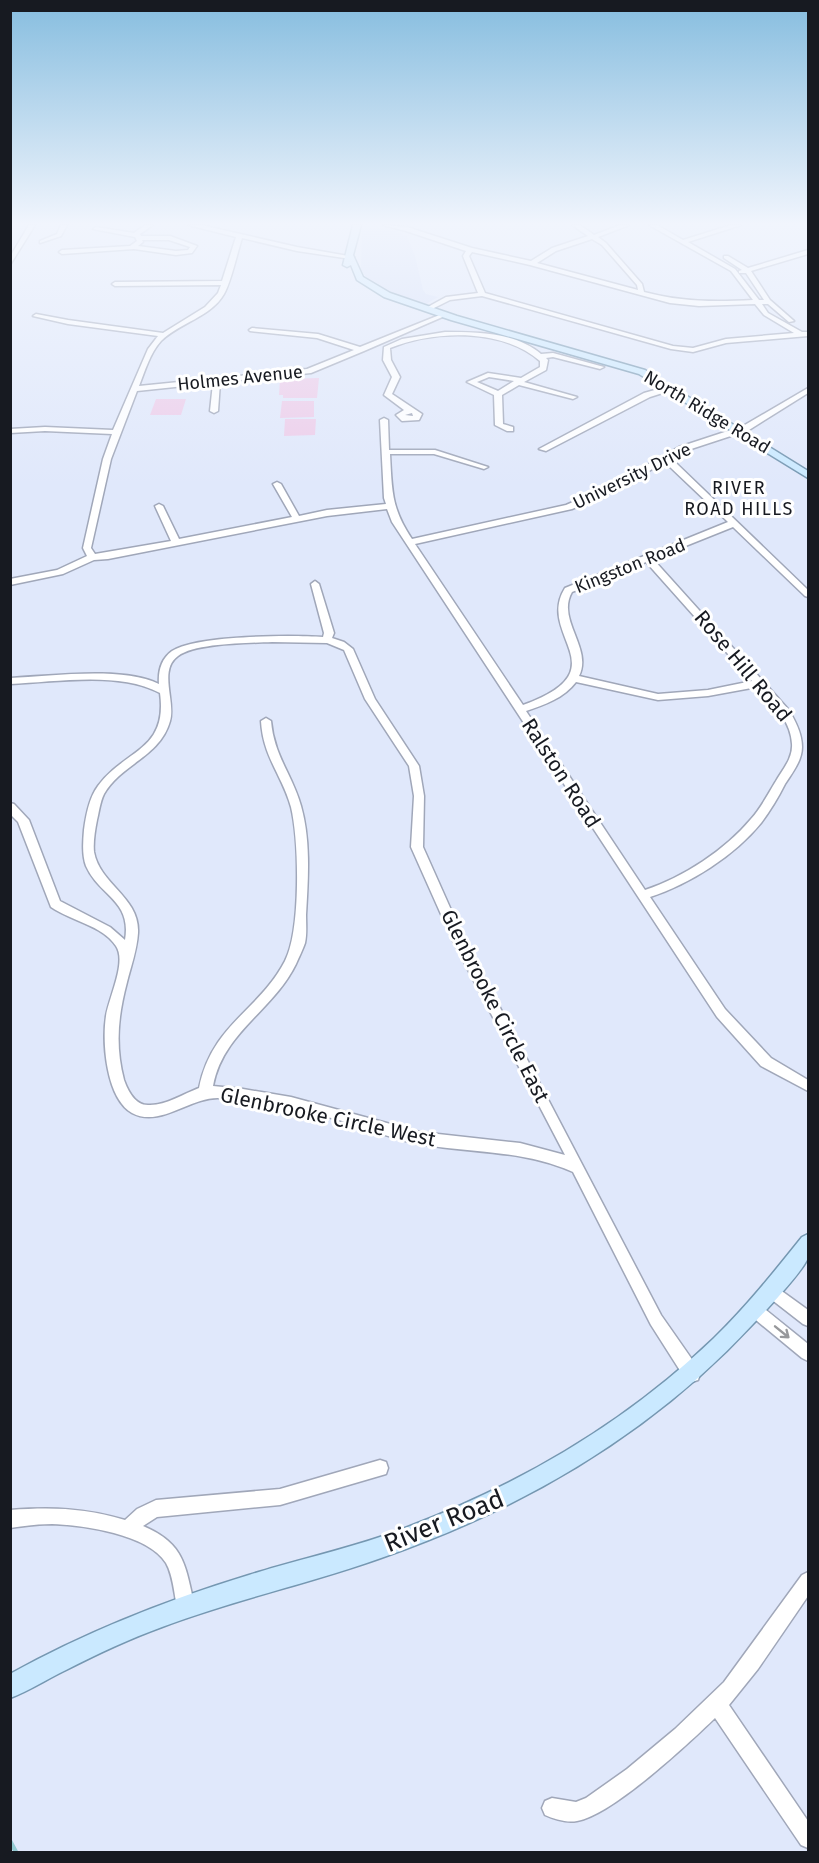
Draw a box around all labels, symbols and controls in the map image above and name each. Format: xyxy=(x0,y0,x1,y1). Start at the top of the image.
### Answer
street label: Holmes Avenue xyxy=(176,360,304,396)
street label: North Ridge Road xyxy=(640,366,774,458)
street label: University Drive xyxy=(569,438,695,514)
district label: RIVER ROAD HILLS xyxy=(684,477,794,520)
street label: Kingston Road xyxy=(571,534,689,598)
street label: Rose Hill Road xyxy=(689,605,797,727)
street label: Ralston Road xyxy=(516,713,606,833)
street label: Glenbrooke Circle East xyxy=(435,905,555,1107)
street label: Glenbrooke Circle West xyxy=(218,1081,438,1153)
one-way arrow xyxy=(774,1325,789,1339)
street label: River Road xyxy=(379,1483,509,1559)

